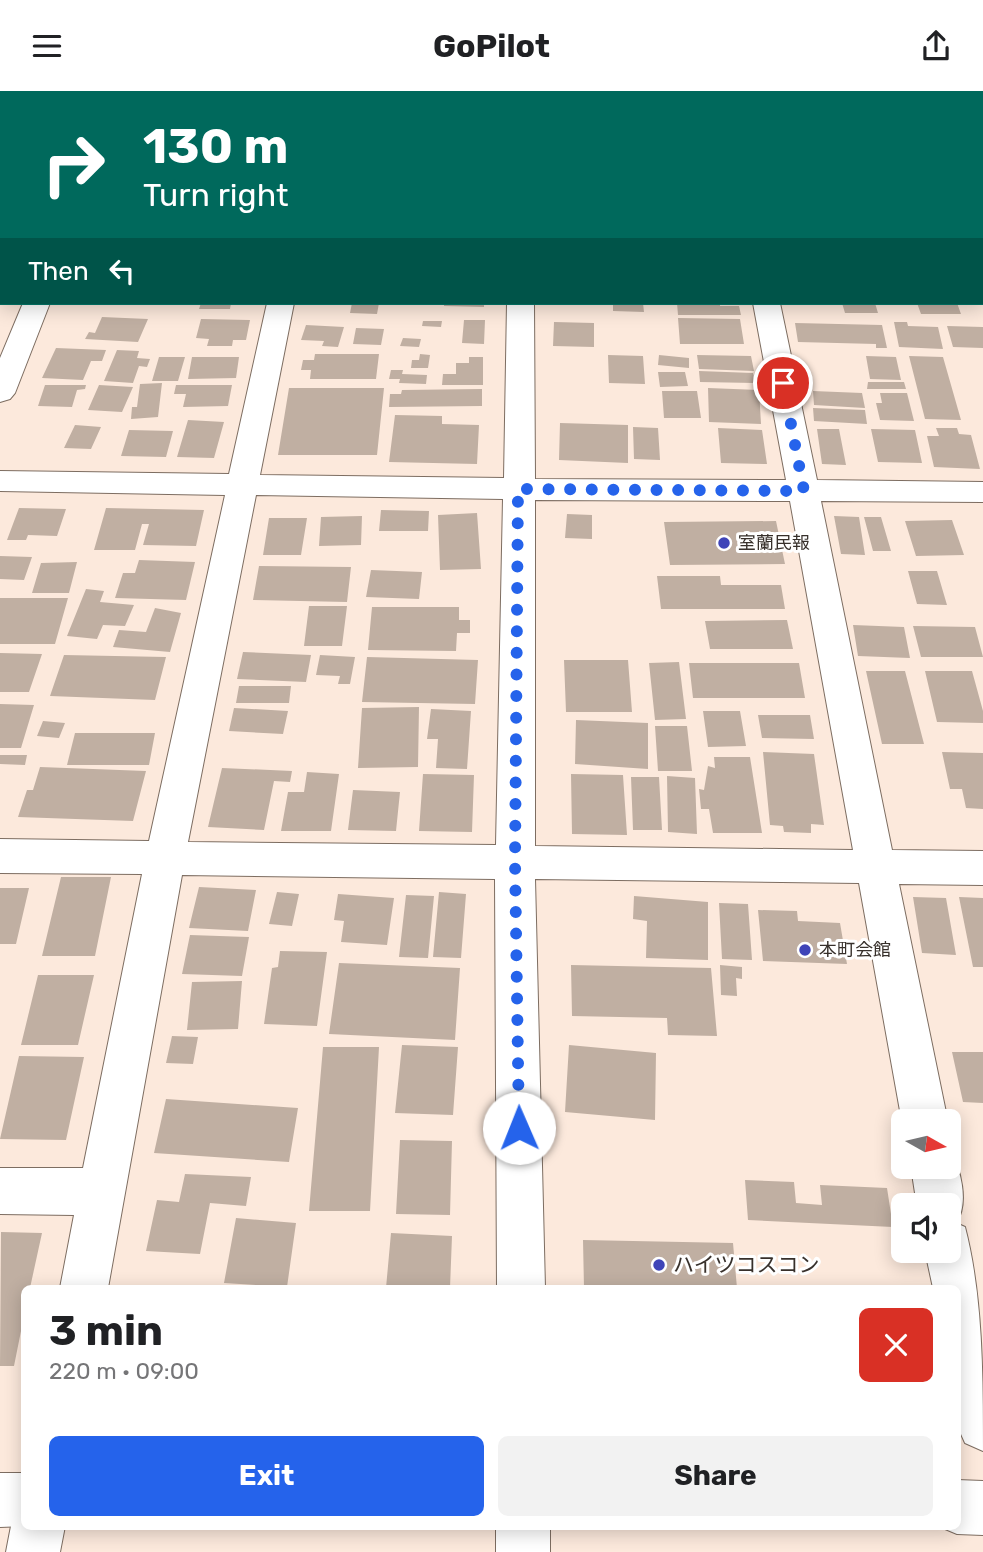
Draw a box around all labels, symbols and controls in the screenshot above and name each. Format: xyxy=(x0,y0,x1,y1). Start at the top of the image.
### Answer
icon: menu xyxy=(28,27,66,65)
text: GoPilot xyxy=(433,27,550,65)
icon: share xyxy=(917,27,955,65)
text: 130 m xyxy=(143,117,288,175)
icon: right xyxy=(28,119,119,210)
text: Turn right xyxy=(143,176,288,214)
icon: left xyxy=(103,252,141,290)
text: Then xyxy=(28,256,89,287)
pin xyxy=(753,353,813,413)
icon: arrive xyxy=(764,364,802,402)
place label: 室蘭民報 xyxy=(738,532,810,554)
marker: 室蘭民報 xyxy=(716,535,732,551)
place label: 本町会館 xyxy=(819,939,891,961)
marker: 本町会館 xyxy=(797,942,813,958)
position arrow xyxy=(482,1091,556,1165)
north arrow xyxy=(891,1109,961,1179)
map controls xyxy=(891,1109,961,1263)
button: sound xyxy=(891,1193,961,1263)
place label: ハイツコスコン xyxy=(673,1252,820,1277)
marker: ハイツコスコン xyxy=(651,1257,667,1273)
text: 3 min xyxy=(49,1306,163,1356)
button: close xyxy=(859,1308,933,1382)
text: 220 m · 09:00 xyxy=(49,1357,199,1385)
button: Exit xyxy=(49,1436,484,1516)
button: Share xyxy=(498,1436,933,1516)

